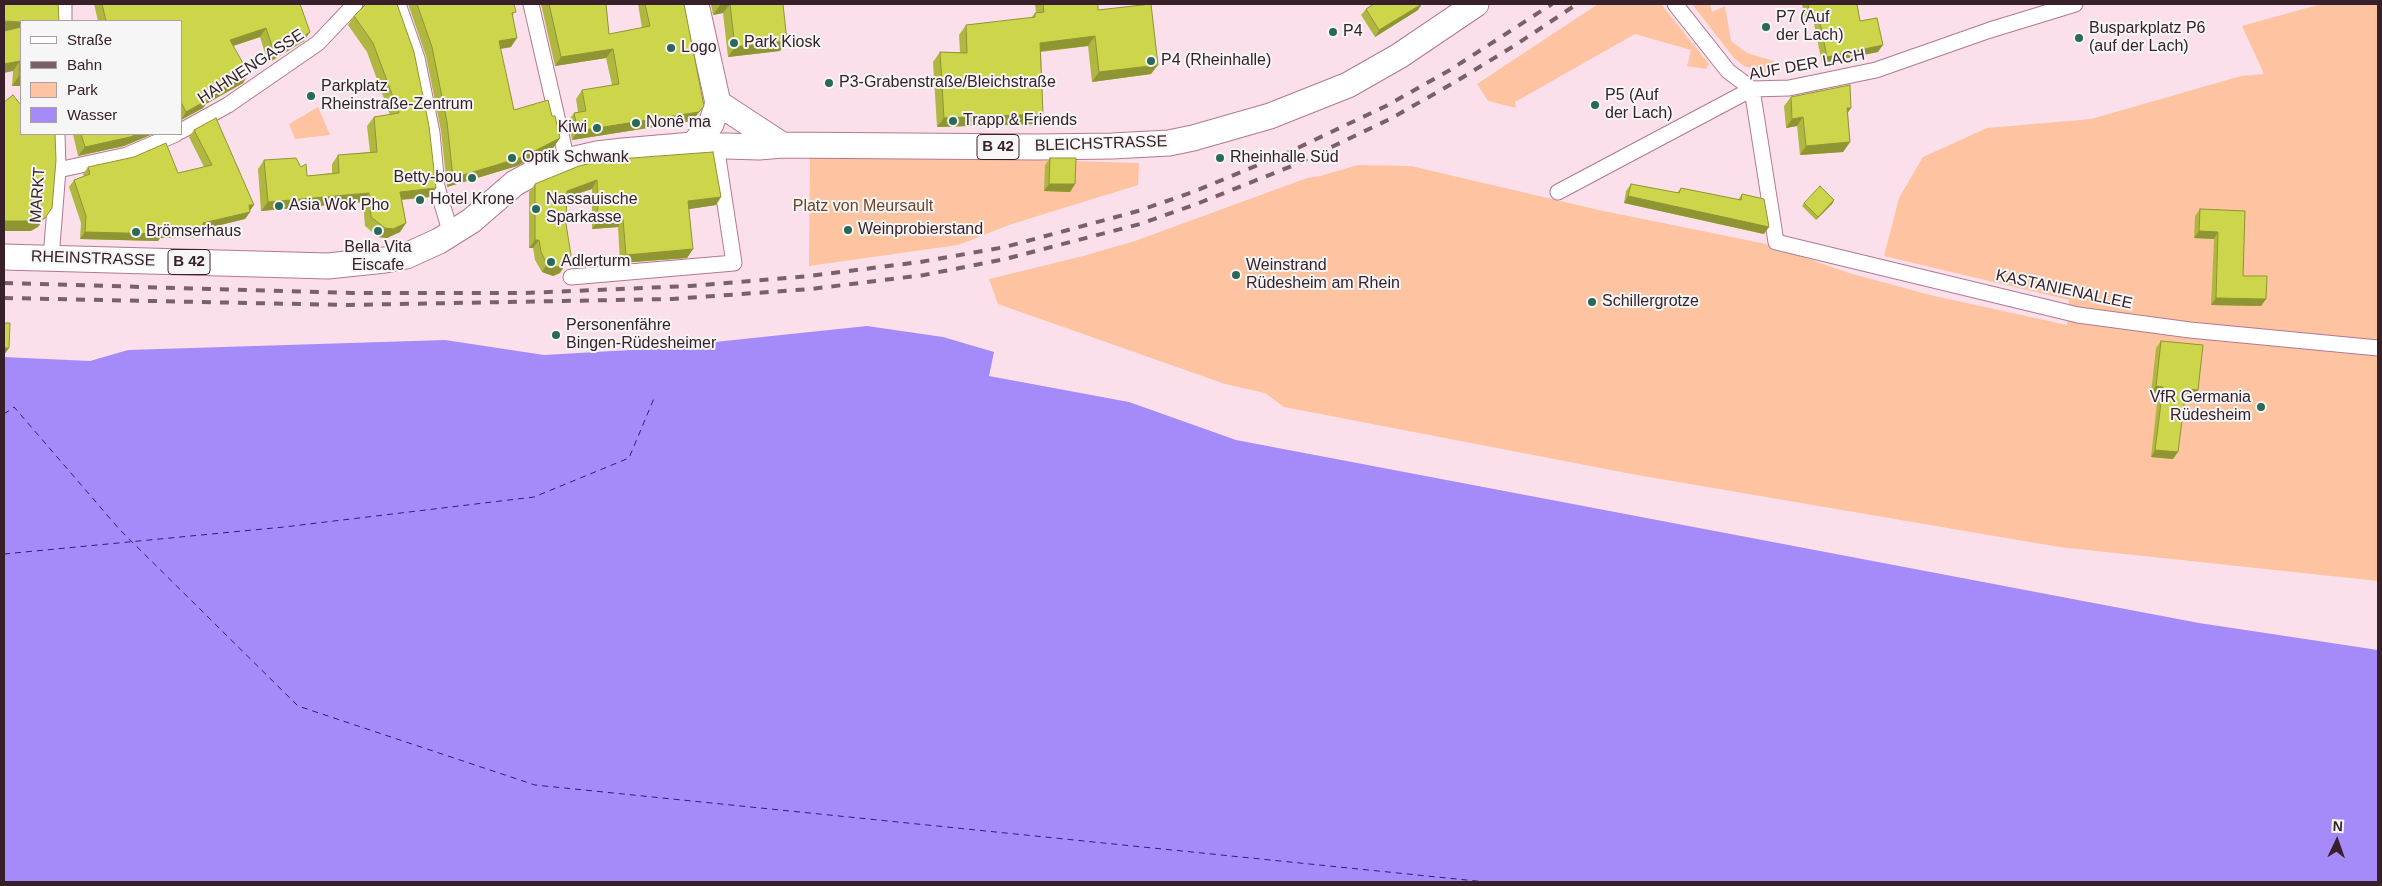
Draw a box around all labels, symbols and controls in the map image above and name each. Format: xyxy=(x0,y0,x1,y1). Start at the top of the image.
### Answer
place label: P7 (Auf der Lach) xyxy=(1776,8,1844,46)
place label: Busparkplatz P6 (auf der Lach) xyxy=(2089,19,2206,57)
legend xyxy=(20,20,182,135)
marker: P7 (Auf der Lach) xyxy=(1760,21,1772,33)
place label: P4 xyxy=(1343,22,1363,42)
street label: HAHNENGASSE xyxy=(194,26,308,108)
marker: P4 xyxy=(1327,26,1339,38)
text: Straße xyxy=(67,31,112,48)
marker: Busparkplatz P6 (auf der Lach) xyxy=(2073,32,2085,44)
place label: Park Kiosk xyxy=(744,33,820,53)
marker: Park Kiosk xyxy=(728,37,740,49)
place label: Logo xyxy=(681,38,717,58)
marker: Logo xyxy=(665,42,677,54)
street label: AUF DER LACH xyxy=(1748,45,1866,85)
place label: P4 (Rheinhalle) xyxy=(1161,51,1271,71)
marker: P4 (Rheinhalle) xyxy=(1145,55,1157,67)
text: Bahn xyxy=(67,56,102,73)
place label: P3-Grabenstraße/Bleichstraße xyxy=(839,73,1056,93)
place label: Parkplatz Rheinstraße-Zentrum xyxy=(321,77,473,115)
marker: P3-Grabenstraße/Bleichstraße xyxy=(823,77,835,89)
text: Park xyxy=(67,81,98,98)
place label: P5 (Auf der Lach) xyxy=(1605,86,1673,124)
marker: Parkplatz Rheinstraße-Zentrum xyxy=(305,90,317,102)
marker: P5 (Auf der Lach) xyxy=(1589,99,1601,111)
text: Wasser xyxy=(67,106,117,123)
place label: Trapp & Friends xyxy=(963,111,1077,131)
place label: Nonê ma xyxy=(646,113,711,133)
marker: Trapp & Friends xyxy=(947,115,959,127)
marker: Nonê ma xyxy=(630,117,642,129)
place label: Kiwi xyxy=(558,118,587,138)
marker: Kiwi xyxy=(591,122,603,134)
street label: BLEICHSTRASSE xyxy=(1034,132,1168,156)
road number: B 42 xyxy=(977,134,1019,160)
place label: Optik Schwank xyxy=(522,148,629,168)
place label: Rheinhalle Süd xyxy=(1230,148,1339,168)
marker: Optik Schwank xyxy=(506,152,518,164)
marker: Rheinhalle Süd xyxy=(1214,152,1226,164)
street label: MARKT xyxy=(26,166,50,224)
place label: Betty-bou xyxy=(394,168,462,188)
marker: Betty-bou xyxy=(466,172,478,184)
place label: Hotel Krone xyxy=(430,190,514,210)
place label: Nassauische Sparkasse xyxy=(546,190,638,228)
marker: Hotel Krone xyxy=(414,194,426,206)
place label: Asia Wok Pho xyxy=(289,196,389,216)
park label: Platz von Meursault xyxy=(793,197,933,217)
marker: Asia Wok Pho xyxy=(273,200,285,212)
marker: Nassauische Sparkasse xyxy=(530,203,542,215)
place label: Weinprobierstand xyxy=(858,220,983,240)
place label: Brömserhaus xyxy=(146,222,241,242)
marker: Weinprobierstand xyxy=(842,224,854,236)
marker: Bella Vita Eiscafe xyxy=(372,225,384,237)
marker: Brömserhaus xyxy=(130,226,142,238)
place label: Bella Vita Eiscafe xyxy=(344,238,412,276)
street label: RHEINSTRASSE xyxy=(30,247,156,271)
road number: B 42 xyxy=(168,250,210,274)
place label: Adlerturm xyxy=(561,252,630,272)
marker: Adlerturm xyxy=(545,256,557,268)
place label: Weinstrand Rüdesheim am Rhein xyxy=(1246,256,1400,294)
street label: KASTANIENALLEE xyxy=(1994,266,2134,314)
marker: Weinstrand Rüdesheim am Rhein xyxy=(1230,269,1242,281)
place label: Schillergrotze xyxy=(1602,292,1699,312)
marker: Schillergrotze xyxy=(1586,296,1598,308)
place label: Personenfähre Bingen-Rüdesheimer xyxy=(566,316,716,354)
marker: Personenfähre Bingen-Rüdesheimer xyxy=(550,329,562,341)
place label: VfR Germania Rüdesheim xyxy=(2150,388,2251,426)
marker: VfR Germania Rüdesheim xyxy=(2255,401,2267,413)
north arrow xyxy=(2312,816,2362,866)
text: N xyxy=(2332,818,2343,834)

